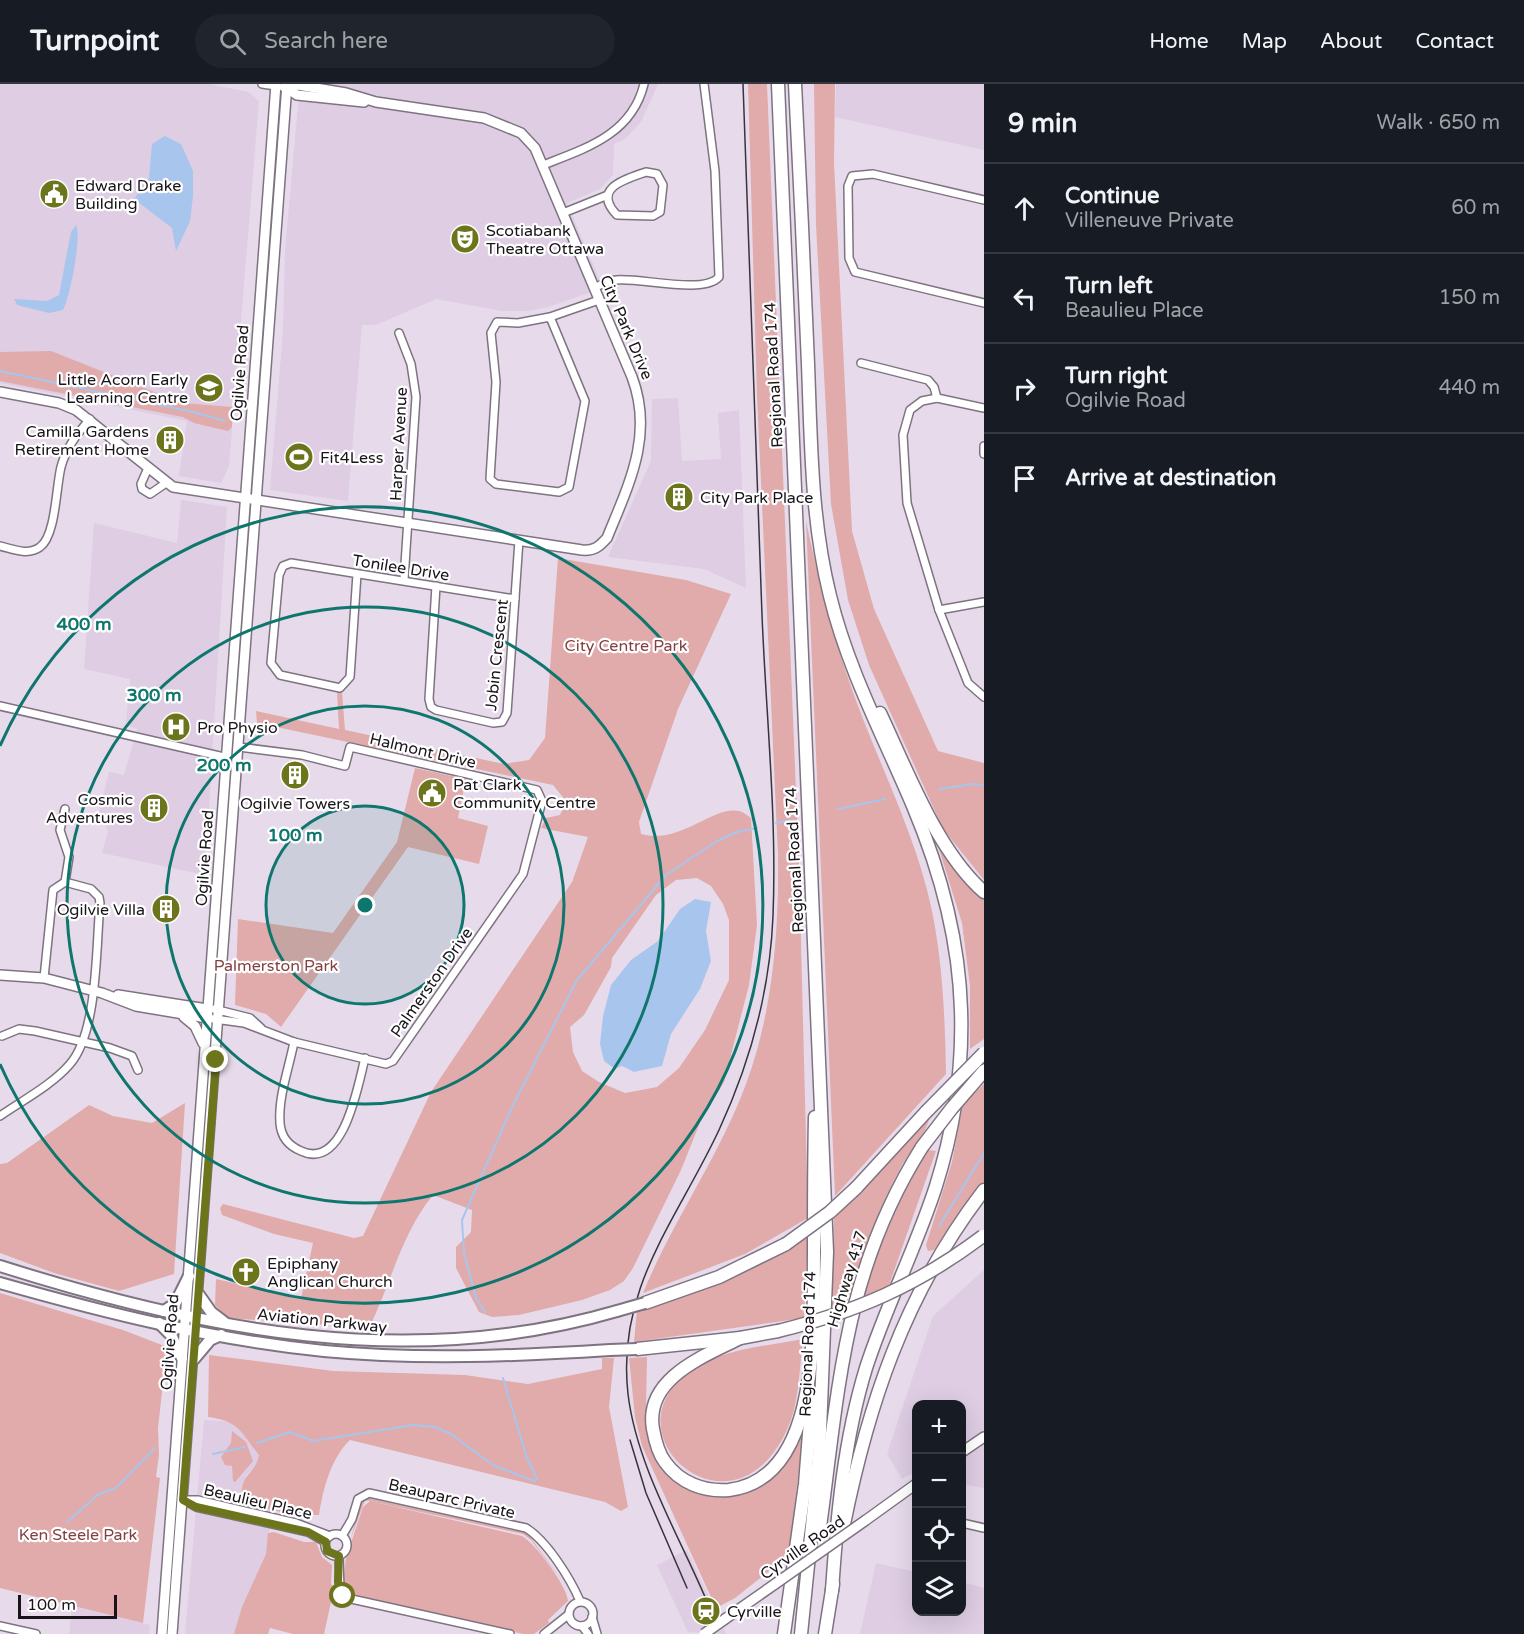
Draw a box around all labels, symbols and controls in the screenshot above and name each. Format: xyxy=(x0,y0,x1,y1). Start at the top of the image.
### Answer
search box xyxy=(195,14,615,68)
text: Turnpoint xyxy=(30,24,159,58)
icon: search xyxy=(216,25,249,58)
text: Search here xyxy=(264,28,388,54)
text: Home xyxy=(1149,29,1209,54)
text: Map xyxy=(1242,29,1287,54)
text: About xyxy=(1320,29,1382,54)
text: Contact xyxy=(1415,29,1494,54)
text: 9 min xyxy=(1008,108,1077,139)
text: Walk · 650 m xyxy=(1377,111,1500,135)
place label: Edward Drake Building xyxy=(75,176,181,214)
public building icon: Edward Drake Building xyxy=(38,178,70,210)
text: Continue xyxy=(1065,183,1160,209)
icon: ahead xyxy=(1008,192,1041,225)
text: 60 m xyxy=(1451,196,1500,220)
text: Villeneuve Private xyxy=(1065,209,1234,233)
place label: Scotiabank Theatre Ottawa xyxy=(486,221,604,259)
theatre icon: Scotiabank Theatre Ottawa xyxy=(449,223,481,255)
street label: City Park Drive xyxy=(595,272,657,383)
text: Turn left xyxy=(1065,273,1153,299)
icon: left xyxy=(1008,282,1041,315)
text: 150 m xyxy=(1439,286,1500,310)
text: Beaulieu Place xyxy=(1065,299,1204,323)
street label: Regional Road 174 xyxy=(760,302,788,448)
street label: Ogilvie Road xyxy=(227,324,253,422)
text: Turn right xyxy=(1065,363,1167,389)
place label: Little Acorn Early Learning Centre xyxy=(58,370,188,408)
school or university icon: Little Acorn Early Learning Centre xyxy=(193,372,225,404)
icon: right xyxy=(1008,372,1041,405)
text: 440 m xyxy=(1439,376,1500,400)
street label: Harper Avenue xyxy=(386,387,412,501)
text: Ogilvie Road xyxy=(1065,389,1186,413)
place label: Camilla Gardens Retirement Home xyxy=(15,422,149,460)
building icon: Camilla Gardens Retirement Home xyxy=(154,424,186,456)
sports icon: Fit4Less xyxy=(283,441,315,473)
place label: Fit4Less xyxy=(320,448,383,468)
icon: arrive xyxy=(1008,462,1041,495)
text: Arrive at destination xyxy=(1065,465,1276,491)
building icon: City Park Place xyxy=(663,481,695,513)
place label: City Park Place xyxy=(700,488,813,508)
street label: Tonilee Drive xyxy=(351,550,451,586)
street label: Jobin Crescent xyxy=(481,598,513,712)
text: 400 m xyxy=(56,613,112,635)
park label: City Centre Park xyxy=(565,636,688,656)
text: 300 m xyxy=(126,684,182,706)
hospital icon: Pro Physio xyxy=(160,711,192,743)
place label: Pro Physio xyxy=(197,718,278,738)
street label: Halmont Drive xyxy=(368,729,478,773)
text: 200 m xyxy=(196,754,252,776)
building icon: Ogilvie Towers xyxy=(279,759,311,791)
place label: Pat Clark Community Centre xyxy=(453,775,596,813)
public building icon: Pat Clark Community Centre xyxy=(416,777,448,809)
street label: Regional Road 174 xyxy=(781,787,809,933)
place label: Cosmic Adventures xyxy=(46,790,133,828)
building icon: Cosmic Adventures xyxy=(138,792,170,824)
place label: Ogilvie Towers xyxy=(240,794,350,814)
street label: Ogilvie Road xyxy=(192,809,218,907)
text: 100 m xyxy=(267,824,323,846)
building icon: Ogilvie Villa xyxy=(150,893,182,925)
centre of rings xyxy=(355,895,375,915)
place label: Ogilvie Villa xyxy=(57,900,145,920)
street label: Palmerston Drive xyxy=(386,924,477,1041)
park label: Palmerston Park xyxy=(214,956,339,976)
route end xyxy=(202,1046,228,1072)
street label: Highway 417 xyxy=(823,1229,871,1330)
place label: Epiphany Anglican Church xyxy=(267,1254,393,1292)
church icon: Epiphany Anglican Church xyxy=(230,1256,262,1288)
street label: Regional Road 174 xyxy=(795,1271,821,1417)
street label: Ogilvie Road xyxy=(157,1293,183,1391)
street label: Aviation Parkway xyxy=(256,1304,388,1338)
map controls xyxy=(912,1400,966,1616)
button: + xyxy=(912,1400,966,1454)
button: − xyxy=(912,1454,966,1508)
street label: Beauparc Private xyxy=(386,1475,517,1523)
street label: Beaulieu Place xyxy=(202,1480,314,1524)
button: locate xyxy=(912,1508,966,1562)
street label: Cyrville Road xyxy=(756,1511,849,1584)
park label: Ken Steele Park xyxy=(19,1525,138,1545)
button: layers xyxy=(912,1562,966,1616)
route start xyxy=(329,1582,355,1608)
scale bar xyxy=(18,1592,117,1620)
text: 100 m xyxy=(27,1595,76,1615)
station icon: Cyrville xyxy=(690,1595,722,1627)
place label: Cyrville xyxy=(727,1602,782,1622)

